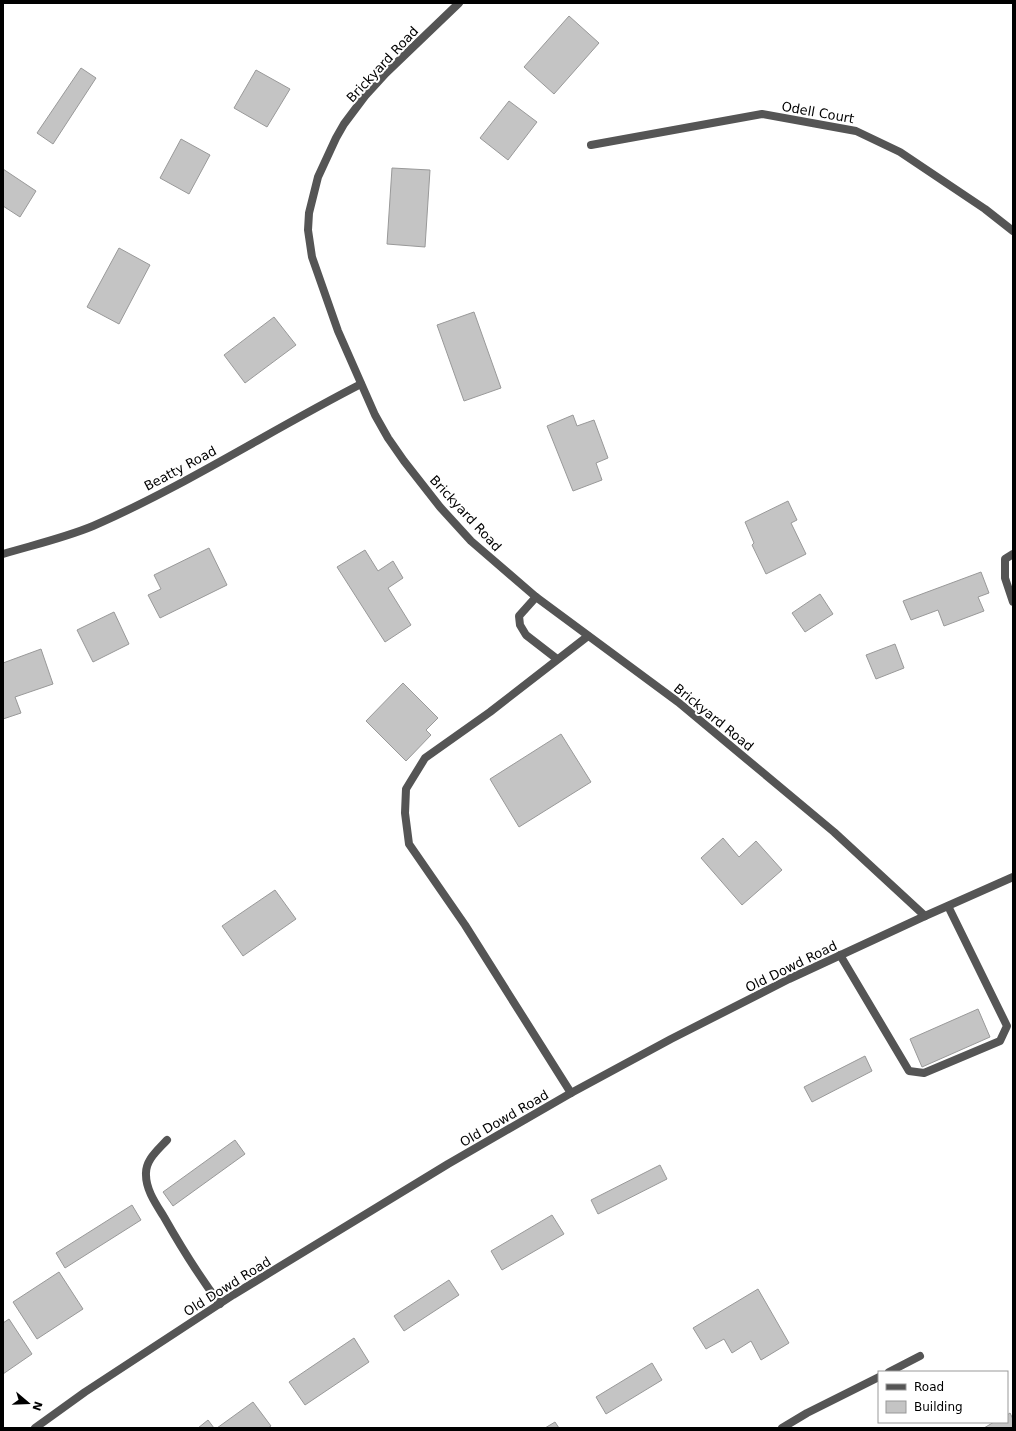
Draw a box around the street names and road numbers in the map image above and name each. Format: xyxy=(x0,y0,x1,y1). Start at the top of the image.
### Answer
street label: Brickyard Road xyxy=(344,23,421,105)
street label: Odell Court xyxy=(780,99,855,126)
street label: Beatty Road xyxy=(142,443,219,494)
street label: Brickyard Road xyxy=(427,472,504,554)
street label: Brickyard Road xyxy=(671,681,756,754)
street label: Old Dowd Road xyxy=(743,938,839,995)
street label: Old Dowd Road xyxy=(457,1087,551,1150)
street label: Old Dowd Road xyxy=(181,1254,274,1319)

